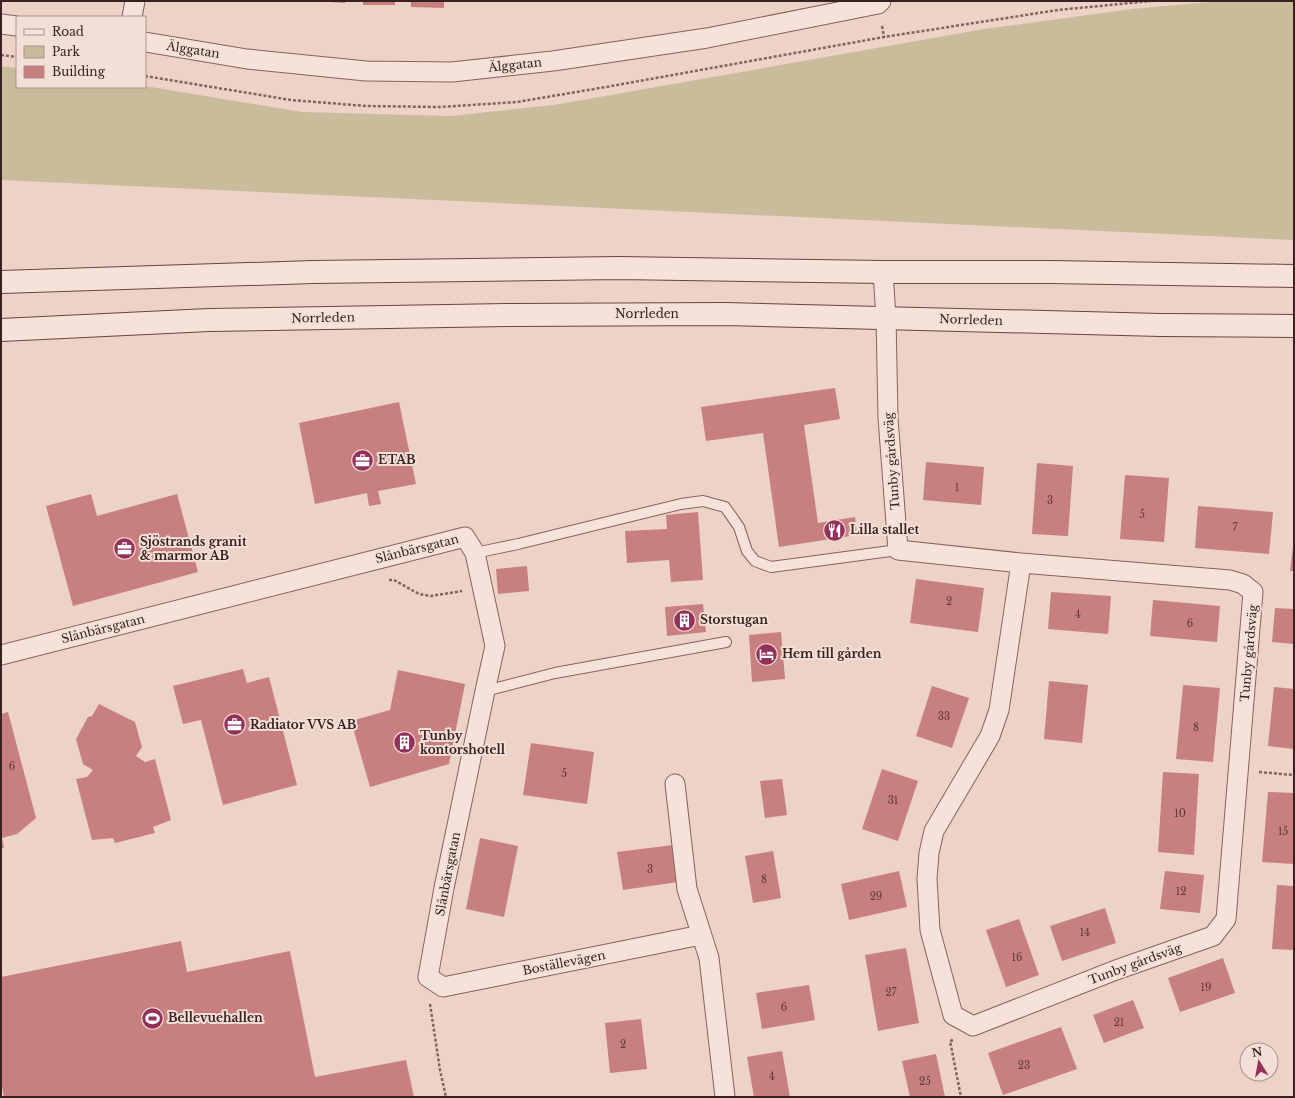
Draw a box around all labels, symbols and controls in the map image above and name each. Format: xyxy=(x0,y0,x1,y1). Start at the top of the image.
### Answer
legend xyxy=(16,16,146,88)
text: Road xyxy=(52,24,84,39)
street label: Älggatan xyxy=(164,37,221,61)
text: Park xyxy=(52,44,80,59)
street label: Älggatan xyxy=(486,53,542,75)
text: Building xyxy=(52,64,106,79)
street label: Norrleden xyxy=(615,306,679,321)
street label: Norrleden xyxy=(291,309,355,326)
street label: Norrleden xyxy=(939,311,1003,328)
street label: Tunby gårdsväg xyxy=(881,411,902,510)
office icon: ETAB xyxy=(349,447,375,473)
place label: ETAB xyxy=(378,452,416,467)
house number: 1 xyxy=(955,481,959,494)
house number: 3 xyxy=(1047,494,1053,507)
house number: 5 xyxy=(1139,508,1145,521)
restaurant icon: Lilla stallet xyxy=(821,517,847,543)
house number: 7 xyxy=(1232,521,1238,534)
place label: Lilla stallet xyxy=(850,522,920,537)
street label: Slånbärsgatan xyxy=(374,531,460,566)
place label: Sjöstrands granit & marmor AB xyxy=(140,534,247,563)
office icon: Sjöstrands granit & marmor AB xyxy=(111,536,137,562)
house number: 2 xyxy=(946,595,952,608)
street label: Tunby gårdsväg xyxy=(1237,603,1260,702)
building icon: Storstugan xyxy=(672,607,698,633)
house number: 4 xyxy=(1075,608,1081,621)
street label: Slånbärsgatan xyxy=(60,611,146,646)
place label: Storstugan xyxy=(700,612,768,627)
house number: 6 xyxy=(1187,617,1193,630)
hotel icon: Hem till gården xyxy=(753,641,779,667)
place label: Hem till gården xyxy=(782,646,882,661)
house number: 33 xyxy=(938,710,950,723)
office icon: Radiator VVS AB xyxy=(222,712,248,738)
place label: Radiator VVS AB xyxy=(250,717,357,732)
house number: 8 xyxy=(1193,721,1199,734)
place label: Tunby kontorshotell xyxy=(420,728,506,757)
building icon: Tunby kontorshotell xyxy=(392,730,418,756)
house number: 6 xyxy=(9,760,15,773)
house number: 5 xyxy=(561,767,567,780)
house number: 31 xyxy=(888,794,898,807)
house number: 10 xyxy=(1174,807,1186,820)
house number: 15 xyxy=(1278,825,1288,838)
street label: Slånbärsgatan xyxy=(432,831,463,917)
house number: 3 xyxy=(647,863,653,876)
house number: 8 xyxy=(761,873,767,886)
house number: 12 xyxy=(1176,885,1186,898)
house number: 29 xyxy=(870,890,882,903)
house number: 14 xyxy=(1080,926,1090,939)
street label: Tunby gårdsväg xyxy=(1086,940,1184,987)
street label: Boställevägen xyxy=(521,947,607,978)
house number: 16 xyxy=(1012,951,1022,964)
house number: 19 xyxy=(1201,981,1211,994)
house number: 27 xyxy=(885,986,898,999)
house number: 6 xyxy=(781,1001,787,1014)
sports icon: Bellevuehallen xyxy=(139,1005,165,1031)
place label: Bellevuehallen xyxy=(168,1010,263,1025)
house number: 21 xyxy=(1114,1016,1124,1029)
house number: 2 xyxy=(620,1038,626,1051)
north arrow xyxy=(1239,1042,1279,1082)
text: N xyxy=(1251,1044,1264,1060)
house number: 23 xyxy=(1018,1059,1030,1072)
house number: 4 xyxy=(769,1070,775,1083)
house number: 25 xyxy=(919,1075,931,1088)

